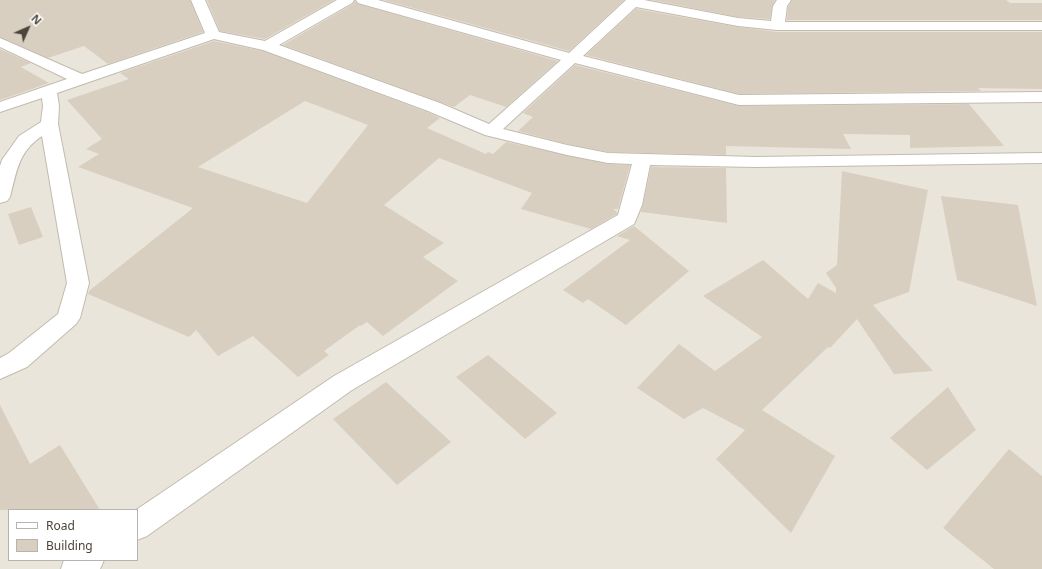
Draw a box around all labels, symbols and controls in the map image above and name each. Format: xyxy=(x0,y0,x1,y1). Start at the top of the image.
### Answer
north arrow xyxy=(8,8,48,48)
text: N xyxy=(28,11,45,28)
legend xyxy=(8,509,138,561)
text: Road xyxy=(46,517,75,534)
text: Building xyxy=(46,537,93,554)

